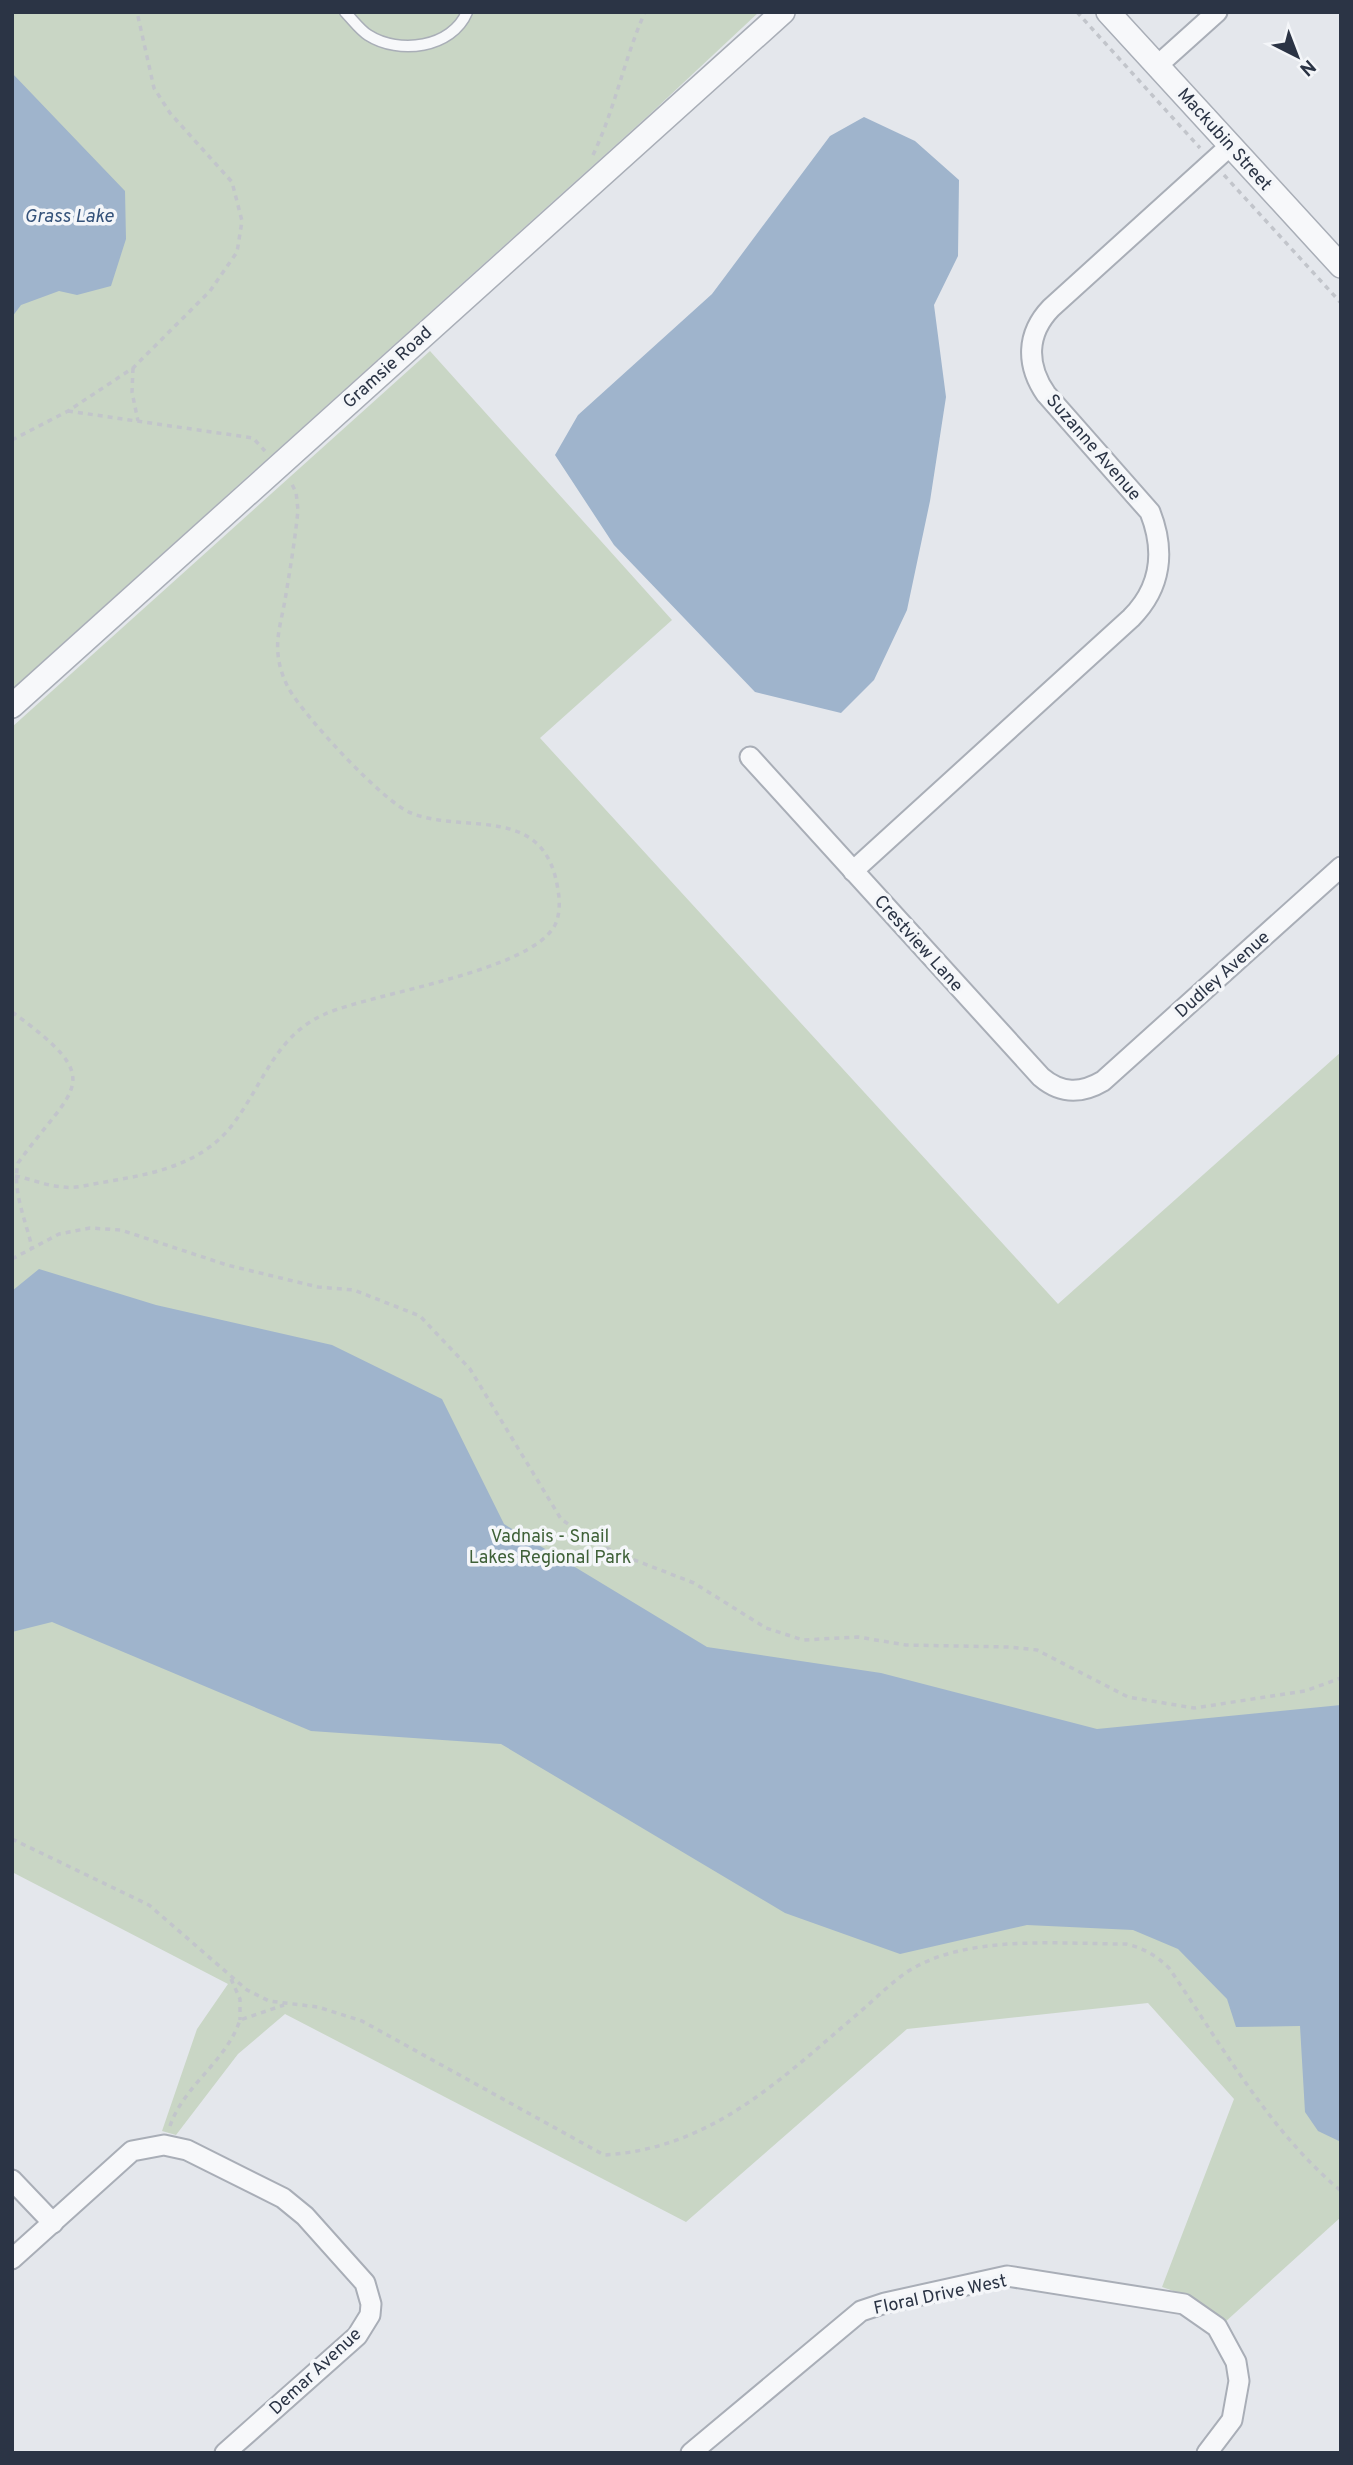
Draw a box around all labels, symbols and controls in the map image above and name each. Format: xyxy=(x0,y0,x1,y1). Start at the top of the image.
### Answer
north arrow xyxy=(1262,21,1332,91)
text: N xyxy=(1294,54,1320,81)
street label: Mackubin Street xyxy=(1172,84,1276,196)
water label: Grass Lake xyxy=(24,205,114,229)
street label: Gramsie Road xyxy=(338,322,438,414)
street label: Suzanne Avenue xyxy=(1040,390,1145,506)
street label: Crestview Lane xyxy=(868,891,967,997)
street label: Dudley Avenue xyxy=(1171,927,1275,1024)
park label: Vadnais - Snail Lakes Regional Park xyxy=(469,1526,631,1570)
street label: Floral Drive West xyxy=(872,2270,1009,2321)
street label: Demar Avenue xyxy=(265,2324,367,2421)

